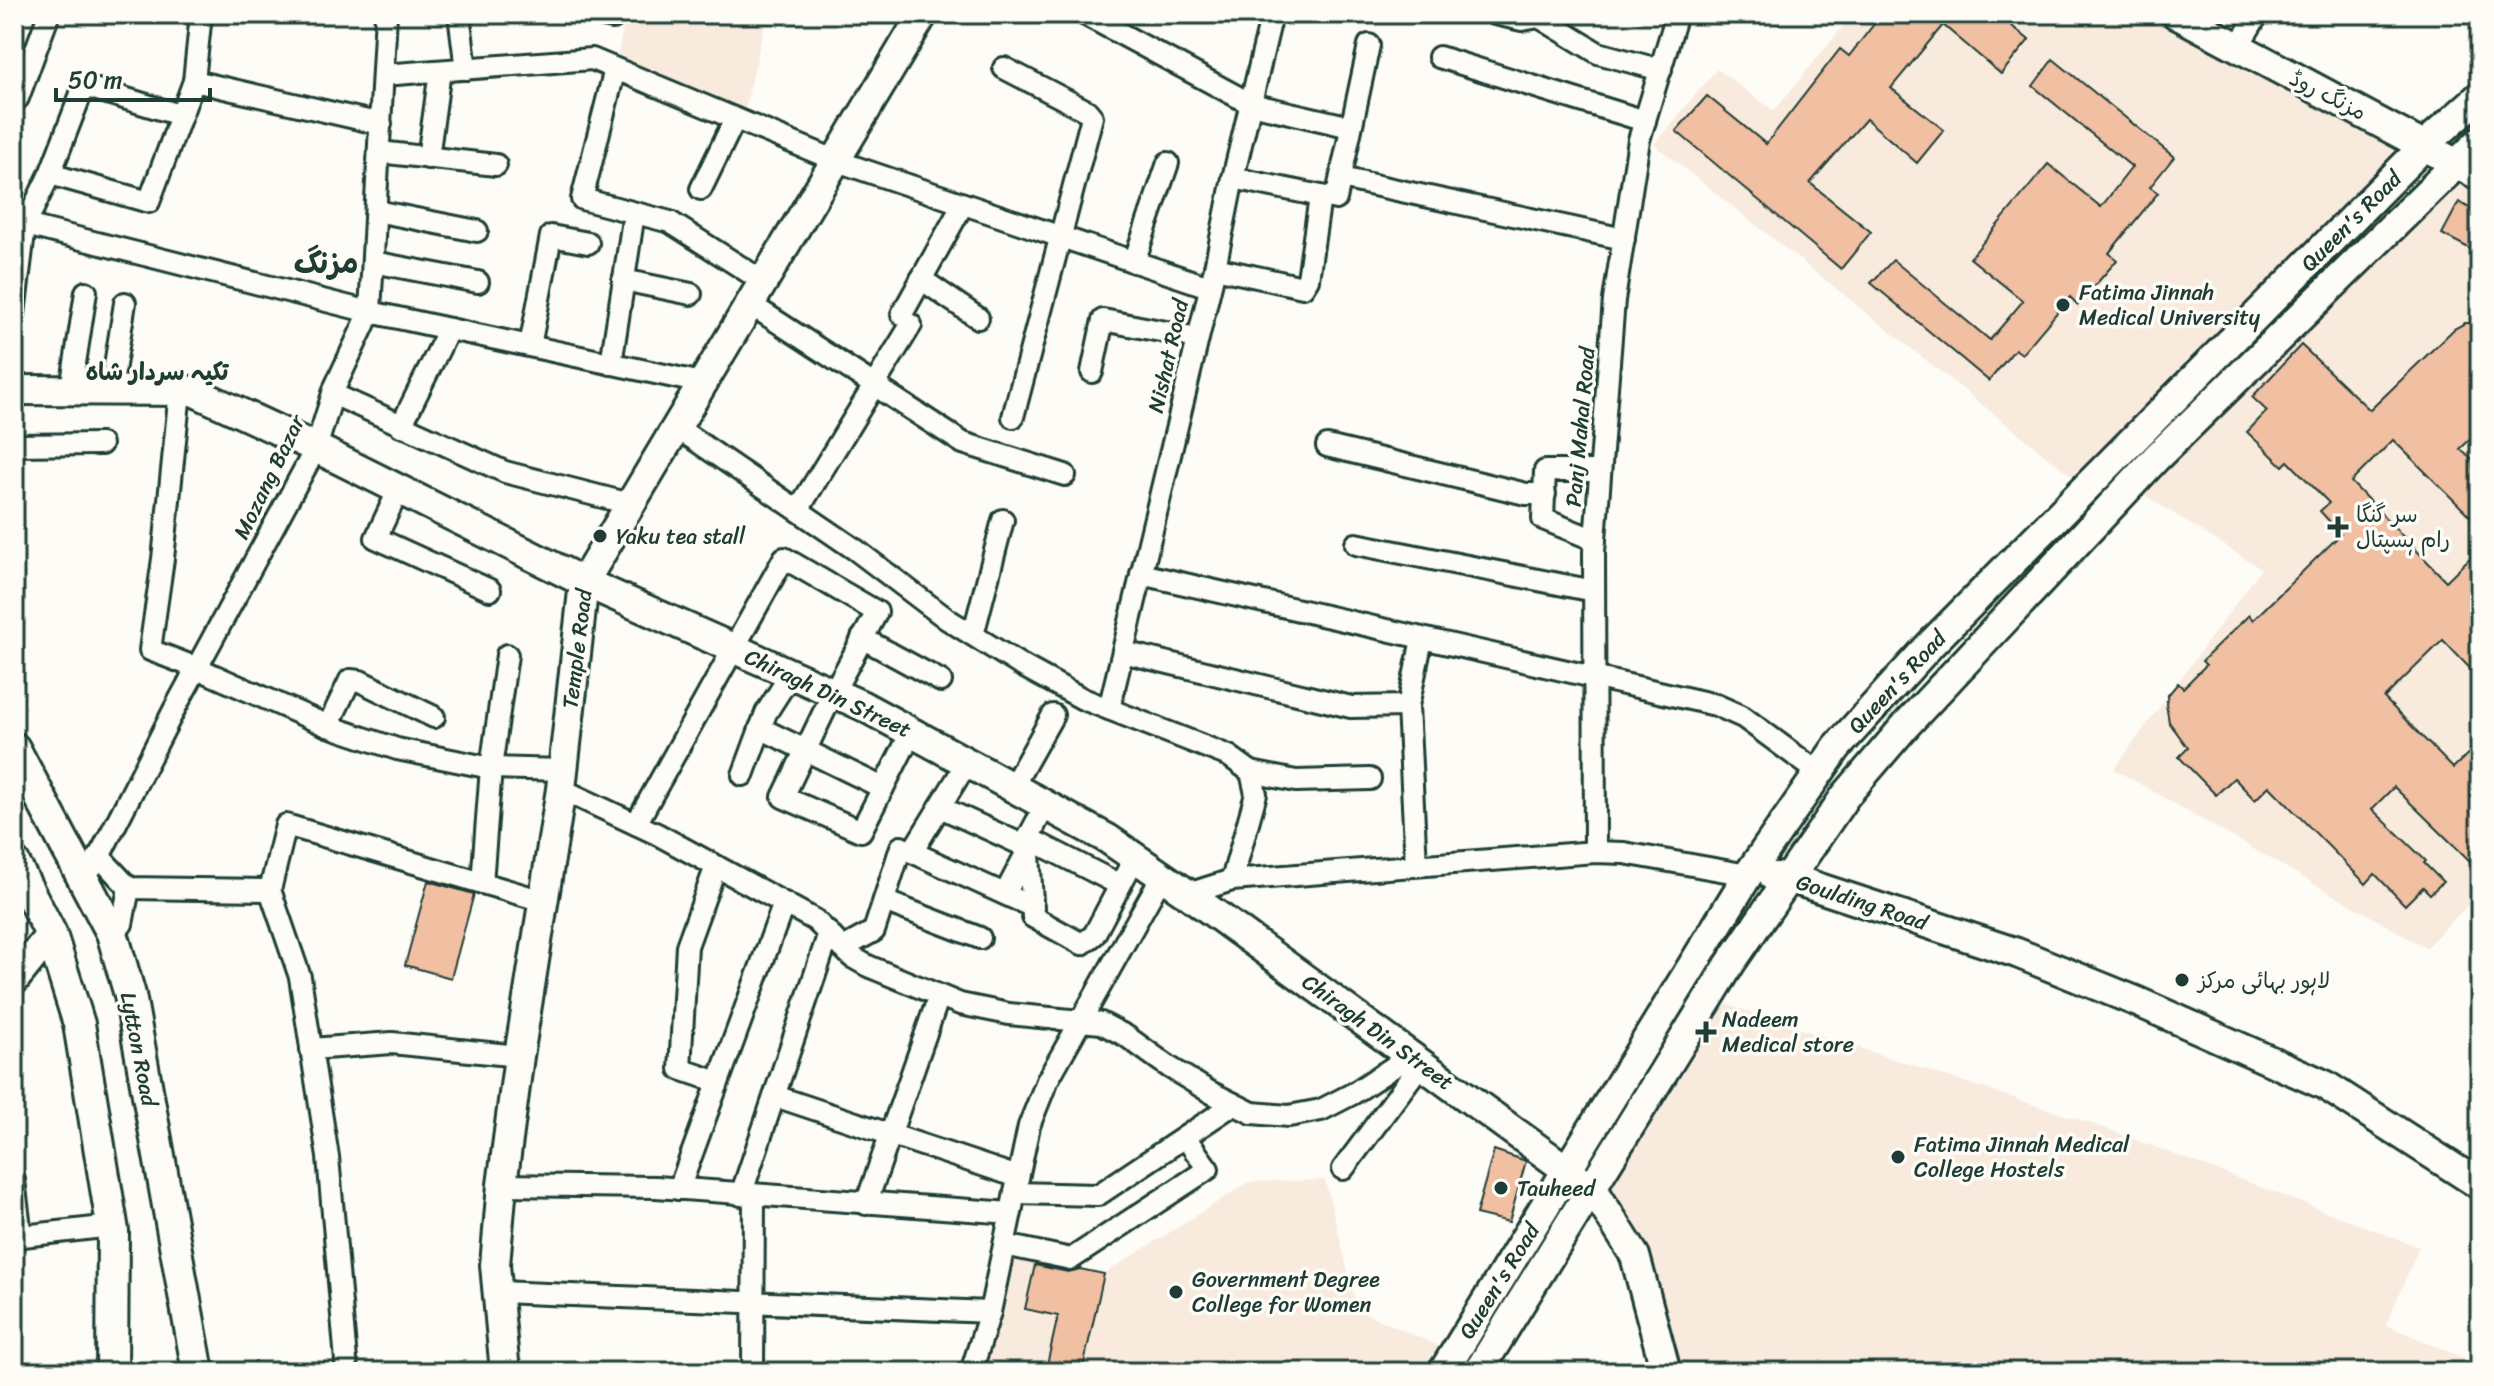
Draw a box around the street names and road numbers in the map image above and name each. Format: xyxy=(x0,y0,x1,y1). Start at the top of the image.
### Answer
street label: مزنگ روڈ xyxy=(2282,59,2374,131)
street label: Queen's Road xyxy=(2291,160,2412,281)
street label: Nishat Road xyxy=(1136,294,1200,417)
street label: Panj Mahal Road xyxy=(1554,344,1607,509)
street label: Mozang Bazar xyxy=(222,406,317,546)
street label: Temple Road xyxy=(550,586,604,711)
street label: Queen's Road xyxy=(1838,620,1957,743)
street label: Chiragh Din Street xyxy=(738,637,918,749)
street label: Goulding Road xyxy=(1791,862,1934,942)
street label: Chiragh Din Street xyxy=(1294,963,1463,1101)
street label: Lytton Road xyxy=(109,988,169,1111)
street label: Queen's Road xyxy=(1448,1214,1551,1347)

